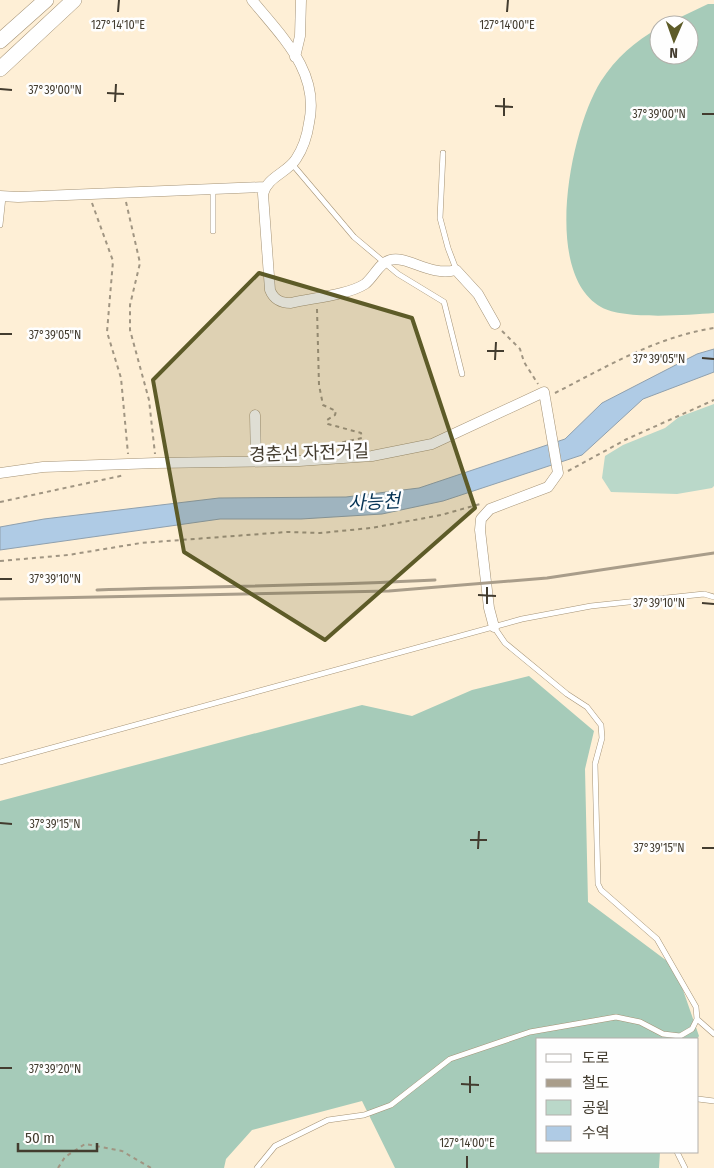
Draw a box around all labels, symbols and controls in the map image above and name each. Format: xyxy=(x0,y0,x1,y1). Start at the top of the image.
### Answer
north arrow xyxy=(649,15,699,65)
text: 127°14'10"E xyxy=(91,18,145,32)
text: 127°14'00"E xyxy=(479,18,535,32)
text: N xyxy=(669,44,678,61)
text: 37°39'00"N xyxy=(28,83,82,97)
text: 37°39'00"N xyxy=(632,107,686,121)
text: 37°39'05"N xyxy=(29,328,81,342)
text: 37°39'05"N xyxy=(633,352,685,366)
street label: 경춘선 자전거길 xyxy=(249,440,369,466)
water label: 사능천 xyxy=(347,489,402,515)
text: 37°39'10"N xyxy=(29,572,81,586)
text: 37°39'10"N xyxy=(633,596,685,610)
text: 37°39'15"N xyxy=(29,817,81,831)
text: 37°39'15"N xyxy=(633,841,685,855)
legend xyxy=(536,1038,699,1153)
text: 도로 xyxy=(582,1049,610,1067)
text: 37°39'20"N xyxy=(29,1062,81,1076)
text: 철도 xyxy=(582,1074,610,1092)
text: 공원 xyxy=(582,1099,610,1117)
scale bar xyxy=(18,1120,96,1152)
text: 수역 xyxy=(582,1124,610,1142)
text: 50 m xyxy=(25,1129,55,1147)
text: 127°14'00"E xyxy=(439,1136,495,1150)

